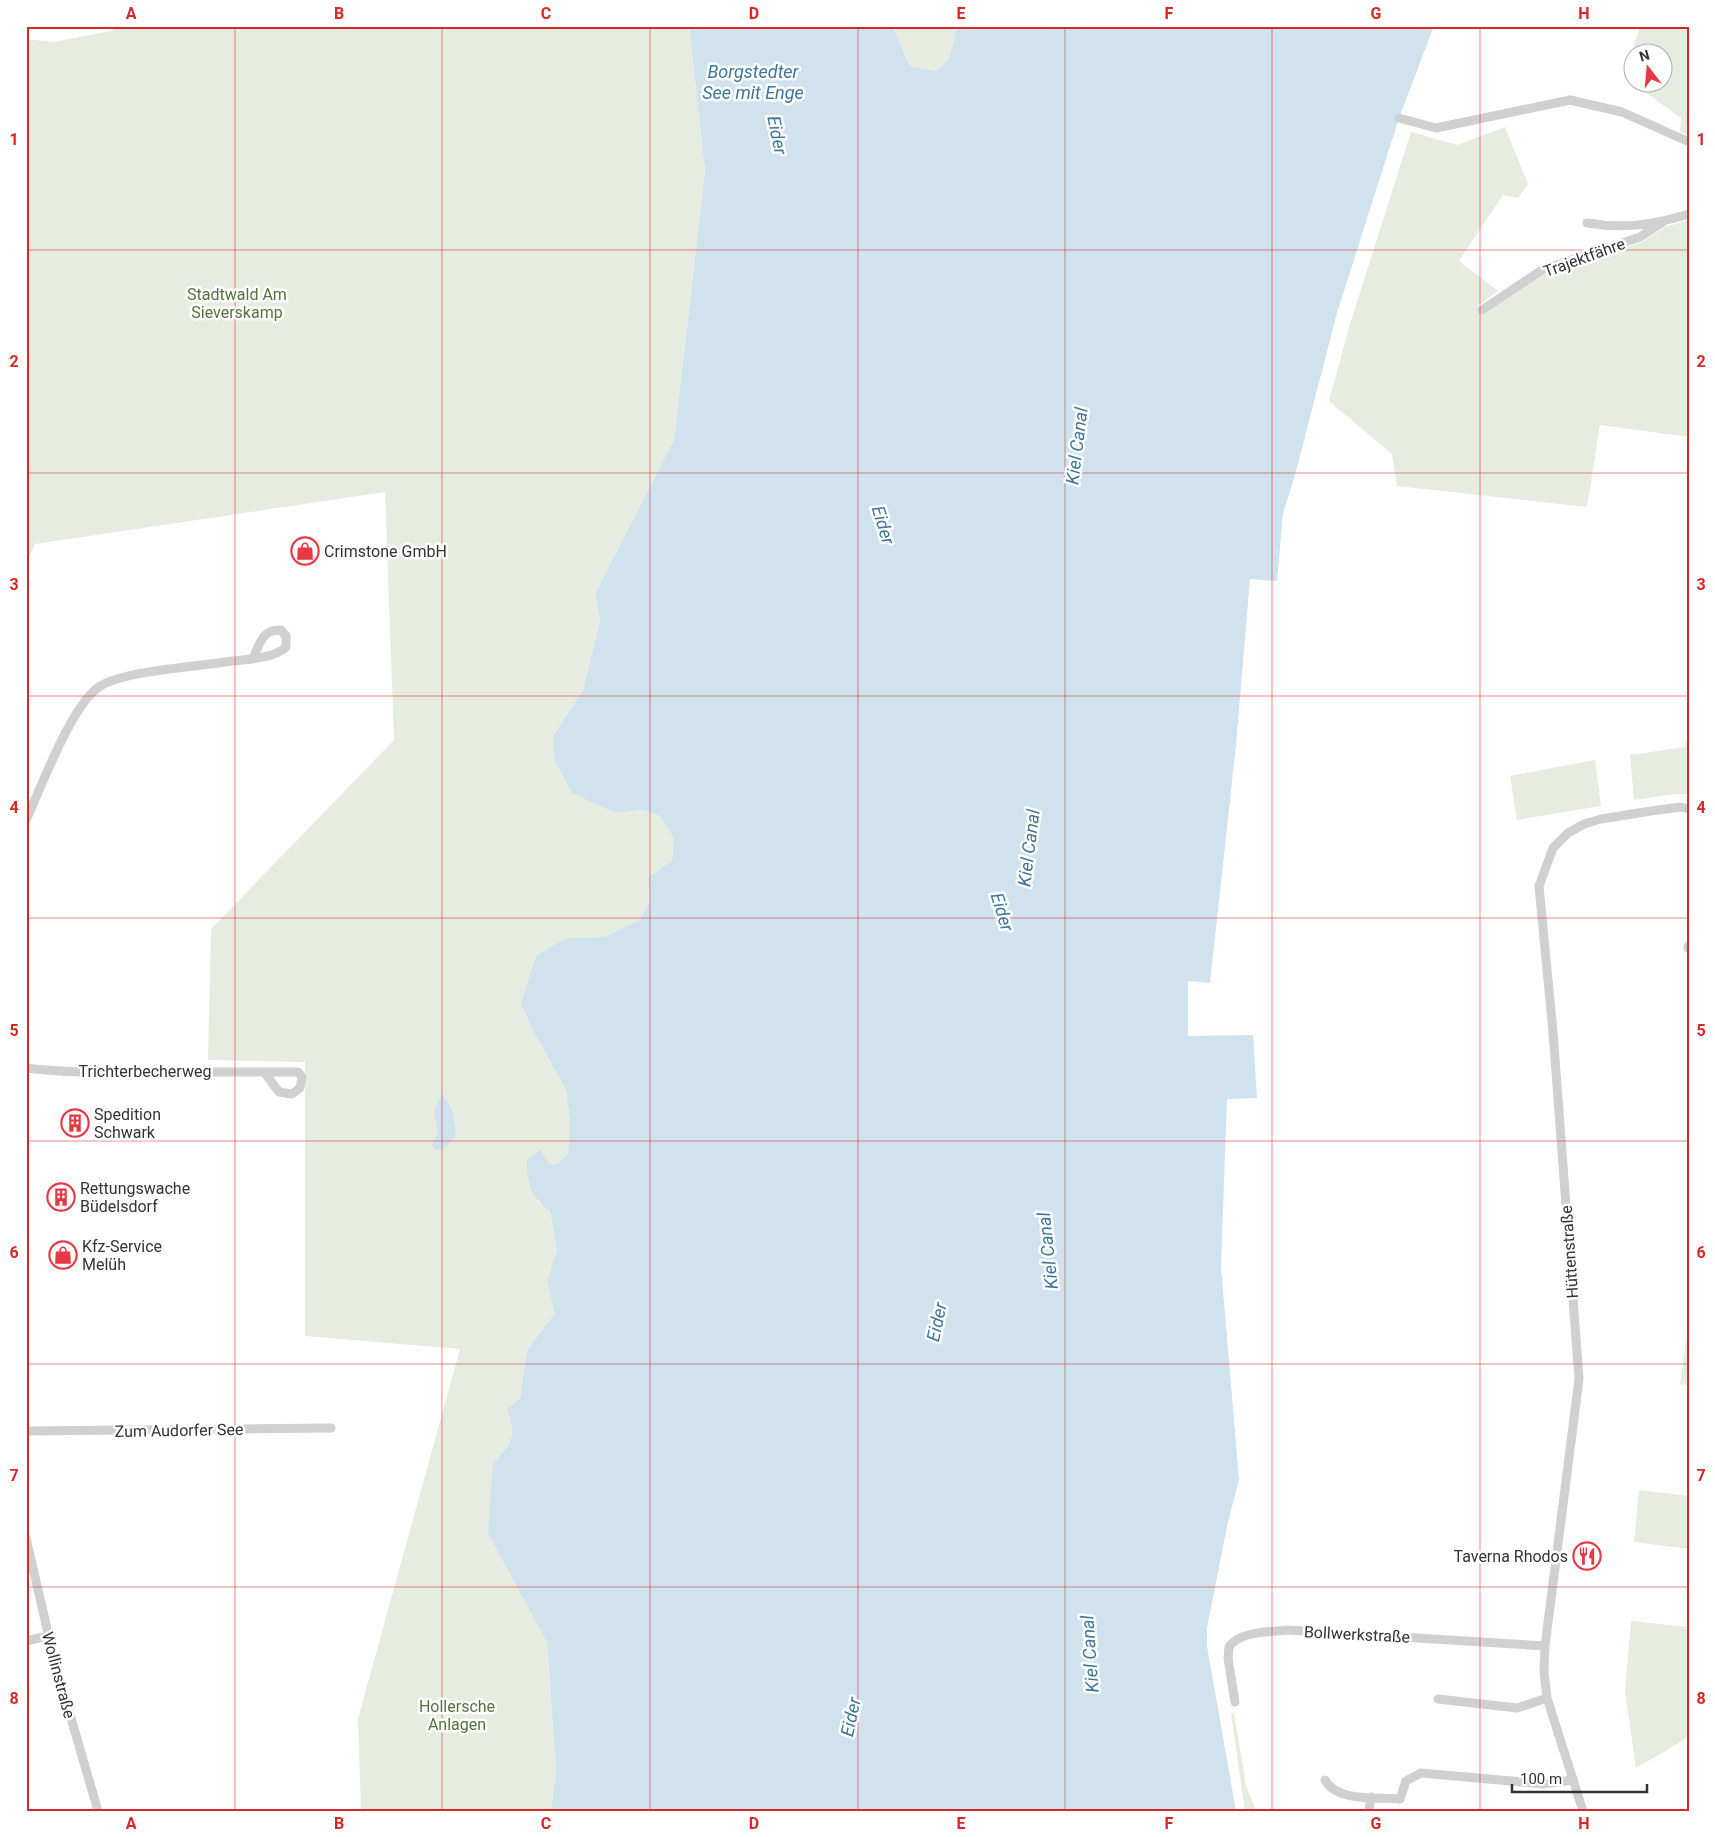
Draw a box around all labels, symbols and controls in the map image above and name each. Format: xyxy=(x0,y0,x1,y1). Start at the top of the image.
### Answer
text: A xyxy=(126,4,137,23)
text: B xyxy=(334,4,344,23)
text: C xyxy=(541,4,551,23)
text: D xyxy=(749,4,759,23)
text: E xyxy=(957,4,966,23)
text: F xyxy=(1165,4,1174,23)
text: G xyxy=(1371,4,1382,23)
text: H xyxy=(1578,4,1590,23)
north arrow xyxy=(1622,42,1672,92)
text: N xyxy=(1637,46,1651,65)
water label: Borgstedter See mit Enge xyxy=(702,61,804,103)
water label: Eider xyxy=(763,114,792,157)
text: 1 xyxy=(9,130,19,149)
text: 1 xyxy=(1696,130,1706,149)
street label: Trajektfähre xyxy=(1541,234,1627,281)
park label: Stadtwald Am Sieverskamp xyxy=(187,285,287,322)
text: 2 xyxy=(9,352,19,371)
text: 2 xyxy=(1696,352,1706,371)
water label: Kiel Canal xyxy=(1061,406,1092,486)
water label: Eider xyxy=(868,503,900,548)
shop icon: Crimstone GmbH xyxy=(290,536,320,566)
place label: Crimstone GmbH xyxy=(324,542,447,561)
text: 3 xyxy=(9,575,19,594)
text: 3 xyxy=(1696,575,1706,594)
text: 4 xyxy=(9,798,19,817)
text: 4 xyxy=(1696,798,1706,817)
water label: Kiel Canal xyxy=(1013,808,1044,888)
water label: Eider xyxy=(987,890,1019,935)
text: 5 xyxy=(9,1021,19,1040)
text: 5 xyxy=(1696,1021,1706,1040)
street label: Trichterbecherweg xyxy=(79,1062,211,1081)
place label: Spedition Schwark xyxy=(94,1105,161,1142)
building icon: Spedition Schwark xyxy=(60,1108,90,1138)
place label: Rettungswache Büdelsdorf xyxy=(80,1179,190,1216)
building icon: Rettungswache Büdelsdorf xyxy=(46,1182,76,1212)
street label: Hüttenstraße xyxy=(1557,1205,1582,1299)
water label: Kiel Canal xyxy=(1033,1211,1062,1291)
place label: Kfz-Service Melüh xyxy=(82,1237,162,1274)
shop icon: Kfz-Service Melüh xyxy=(48,1240,78,1270)
text: 6 xyxy=(9,1243,19,1262)
text: 6 xyxy=(1696,1243,1706,1262)
water label: Eider xyxy=(922,1299,951,1343)
street label: Zum Audorfer See xyxy=(114,1420,244,1441)
text: 7 xyxy=(9,1466,19,1485)
text: 7 xyxy=(1696,1466,1706,1485)
restaurant icon: Taverna Rhodos xyxy=(1572,1541,1602,1571)
place label: Taverna Rhodos xyxy=(1453,1547,1568,1566)
water label: Kiel Canal xyxy=(1076,1614,1103,1693)
street label: Bollwerkstraße xyxy=(1303,1622,1411,1647)
street label: Wollinstraße xyxy=(38,1630,79,1721)
text: 8 xyxy=(9,1689,19,1708)
text: 8 xyxy=(1696,1689,1706,1708)
water label: Eider xyxy=(836,1694,865,1738)
park label: Hollersche Anlagen xyxy=(419,1697,495,1734)
scale bar xyxy=(1512,1762,1648,1794)
text: 100 m xyxy=(1520,1770,1562,1788)
text: A xyxy=(126,1814,137,1833)
text: B xyxy=(334,1814,344,1833)
text: C xyxy=(541,1814,551,1833)
text: D xyxy=(749,1814,759,1833)
text: E xyxy=(957,1814,966,1833)
text: F xyxy=(1165,1814,1174,1833)
text: G xyxy=(1371,1814,1382,1833)
text: H xyxy=(1578,1814,1590,1833)

